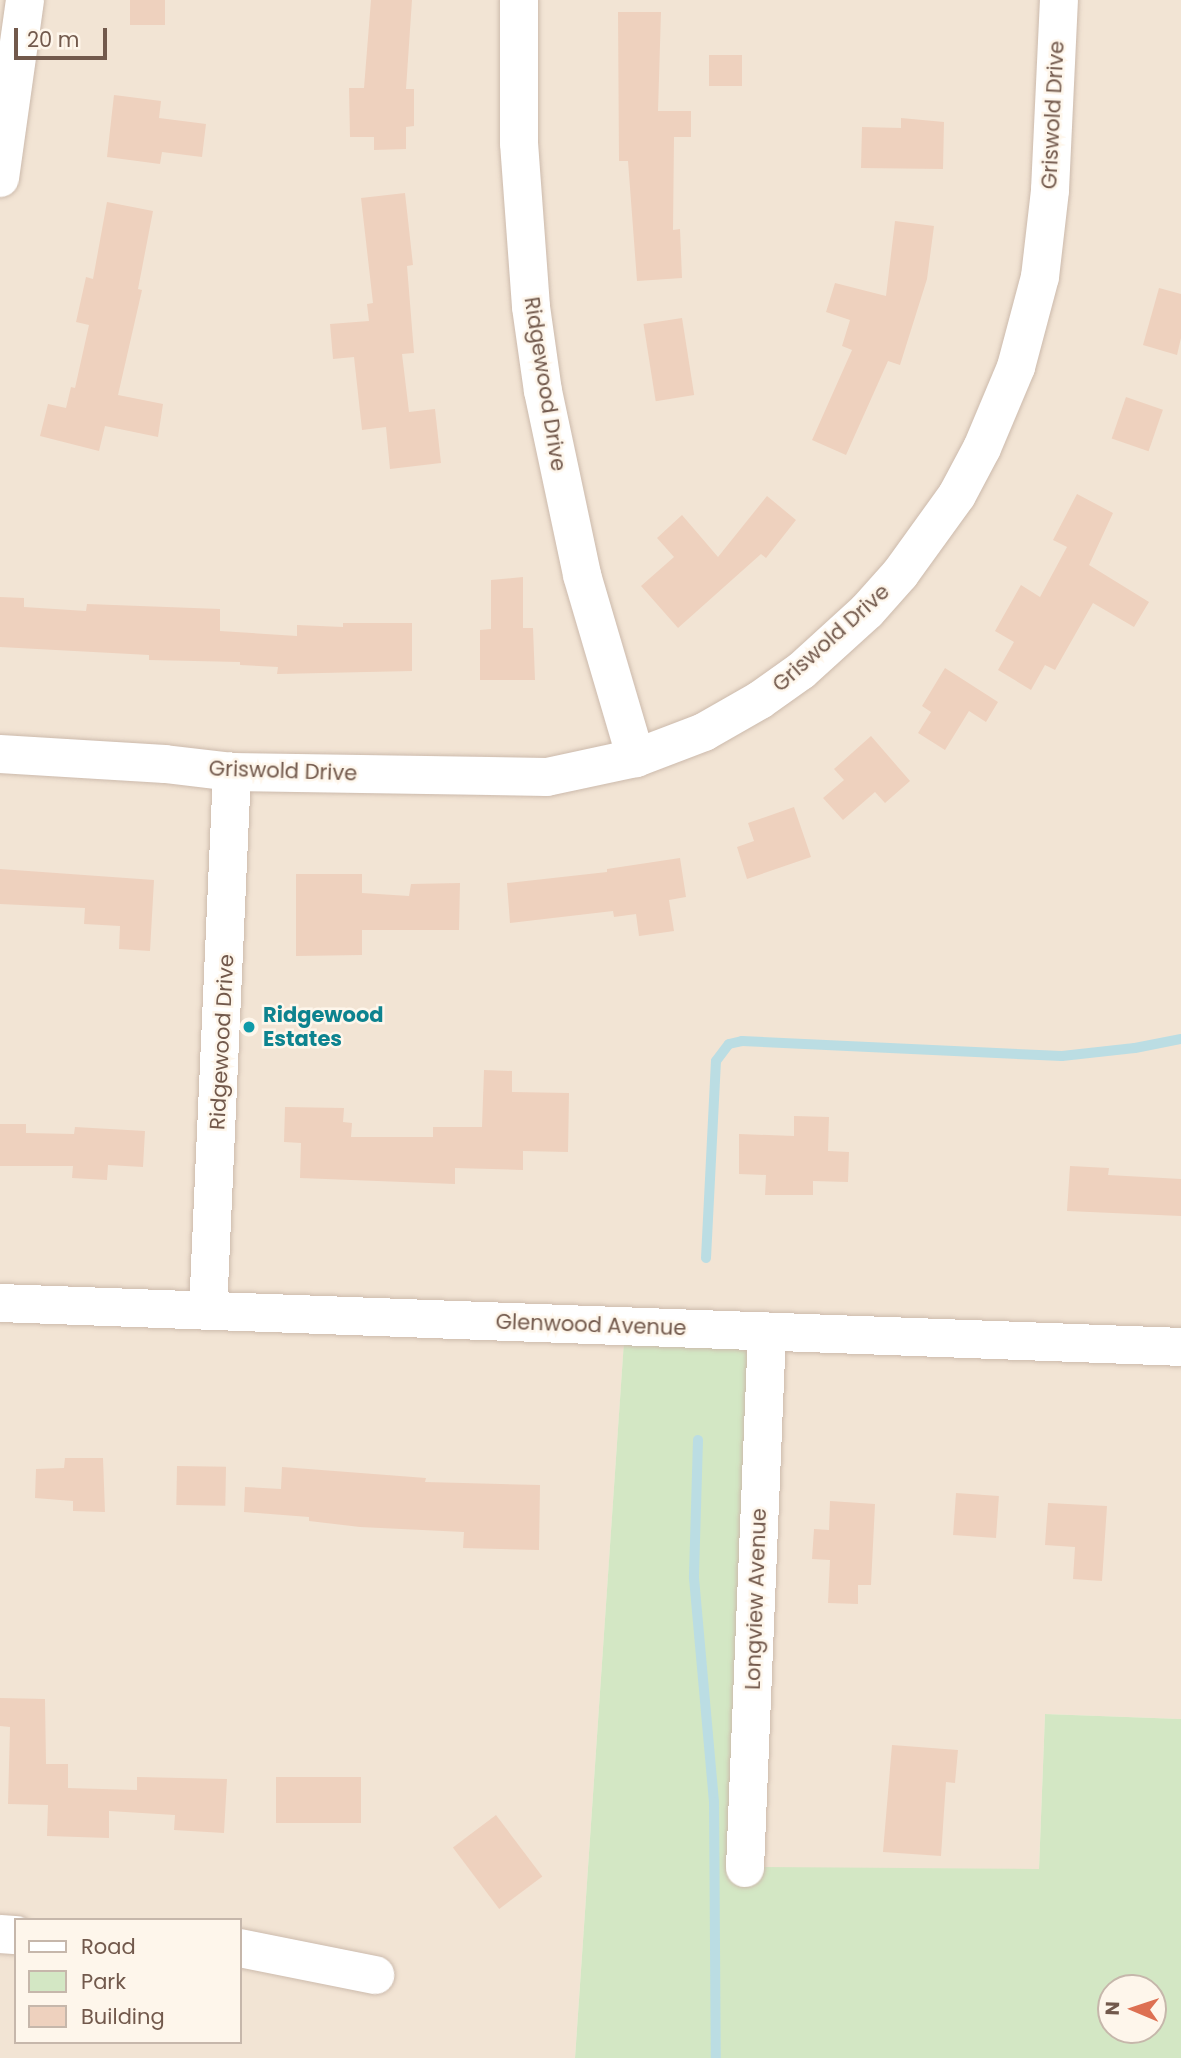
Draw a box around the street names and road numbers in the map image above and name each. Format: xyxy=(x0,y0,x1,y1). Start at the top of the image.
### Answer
street label: Griswold Drive xyxy=(1037,40,1069,190)
street label: Ridgewood Drive xyxy=(519,295,571,473)
street label: Griswold Drive xyxy=(767,579,895,697)
street label: Griswold Drive xyxy=(208,756,358,786)
street label: Ridgewood Drive xyxy=(205,954,239,1130)
street label: Glenwood Avenue xyxy=(495,1309,687,1341)
street label: Longview Avenue xyxy=(740,1508,772,1690)

